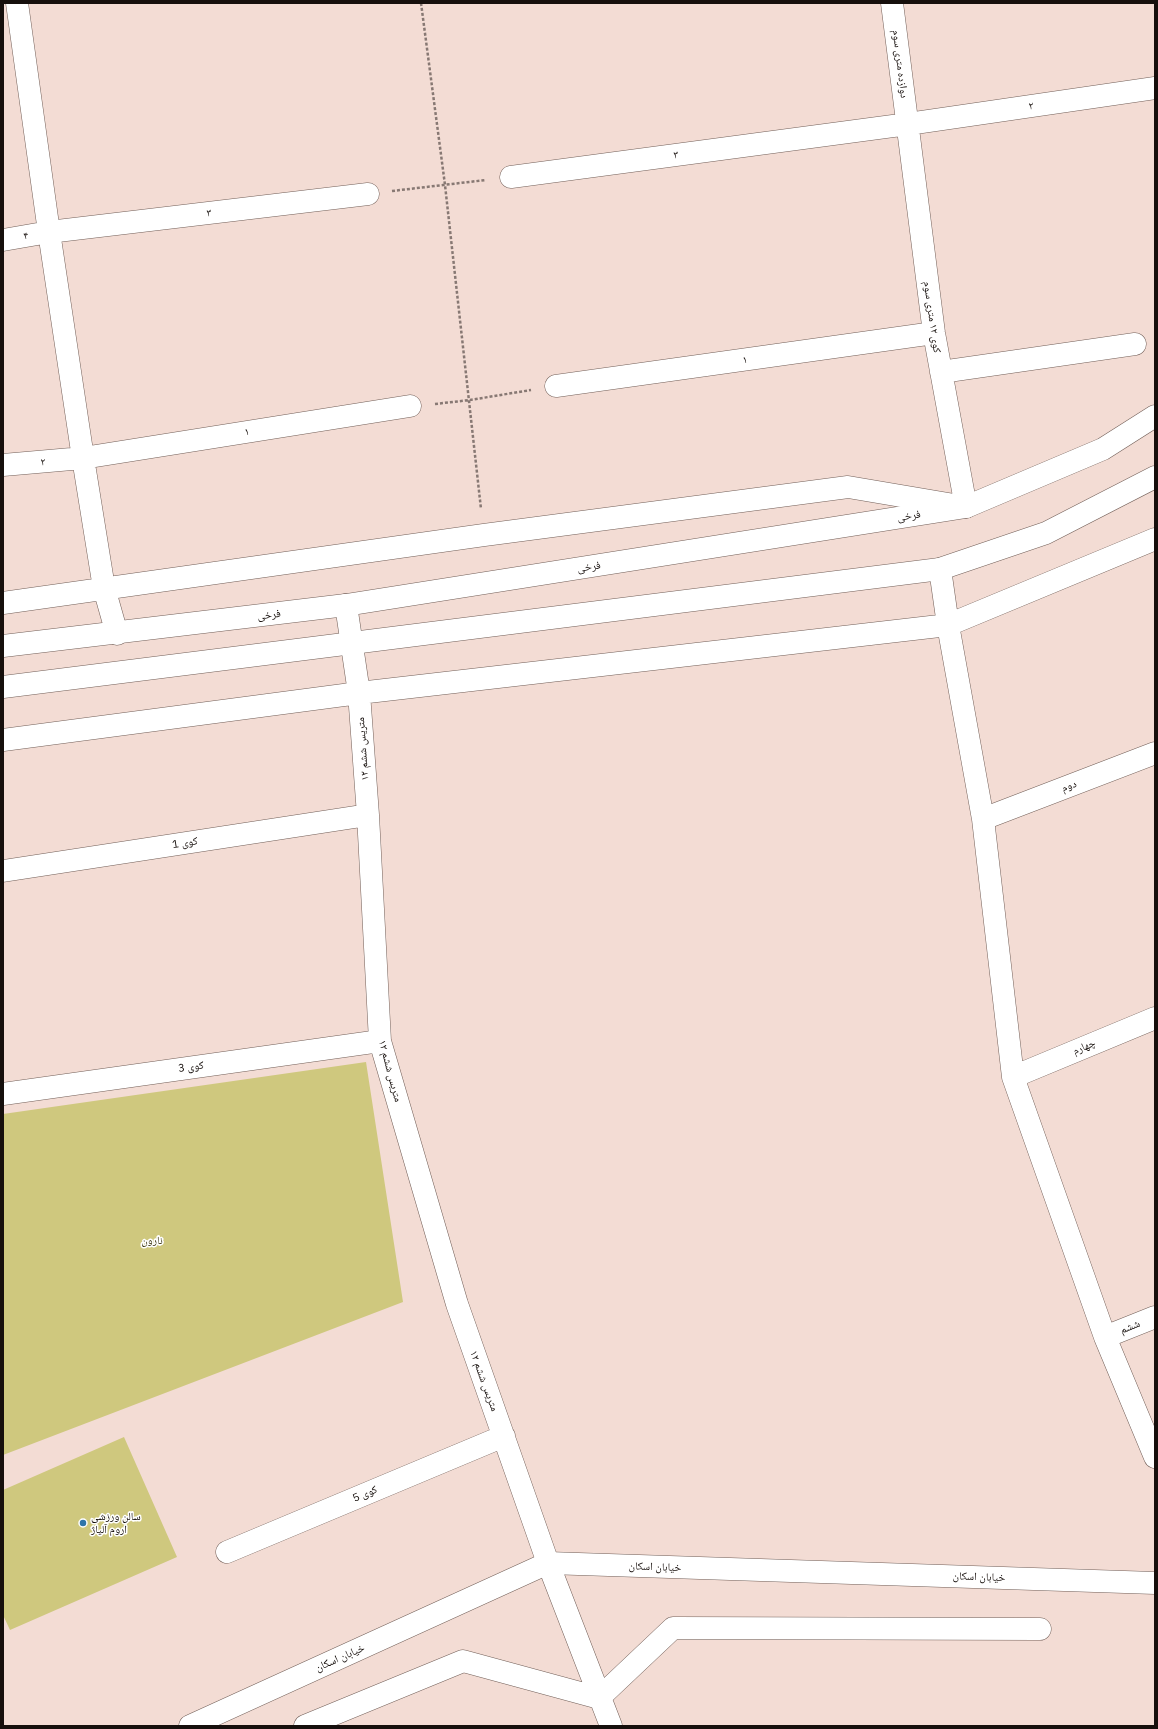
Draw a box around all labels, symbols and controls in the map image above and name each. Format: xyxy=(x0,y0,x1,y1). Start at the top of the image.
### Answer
street label: دوازده متری سوم xyxy=(889,29,911,99)
street label: ۲ xyxy=(1028,99,1034,113)
street label: ۳ xyxy=(673,148,679,162)
street label: ۳ xyxy=(206,206,212,220)
street label: ۴ xyxy=(22,229,30,243)
street label: کوی ۱۲ متری سوم xyxy=(920,280,944,354)
street label: ۱ xyxy=(742,353,748,367)
street label: ۱ xyxy=(244,425,250,439)
street label: ۲ xyxy=(40,455,46,469)
street label: فرخی xyxy=(896,508,922,524)
street label: فرخی xyxy=(576,559,602,575)
street label: فرخی xyxy=(256,607,282,623)
street label: ۱۲ متریس ششم xyxy=(354,717,372,781)
street label: دوم xyxy=(1060,777,1078,795)
street label: کوی 1 xyxy=(171,834,199,852)
street label: چهارم xyxy=(1071,1036,1097,1058)
street label: ۱۲ متریس ششم xyxy=(375,1038,405,1104)
street label: کوی 3 xyxy=(177,1059,205,1075)
park label: نارون xyxy=(141,1234,163,1248)
street label: ششم xyxy=(1118,1317,1142,1337)
street label: ۱۲ متریس ششم xyxy=(467,1349,501,1413)
street label: کوی 5 xyxy=(351,1483,379,1505)
place label: سالن ورزشی اروم آلیاژ xyxy=(91,1510,141,1536)
marker: سالن ورزشی اروم آلیاژ xyxy=(78,1518,88,1528)
street label: خیابان اسکان xyxy=(628,1559,682,1575)
street label: خیابان اسکان xyxy=(952,1569,1006,1585)
street label: خیابان اسکان xyxy=(313,1641,367,1675)

